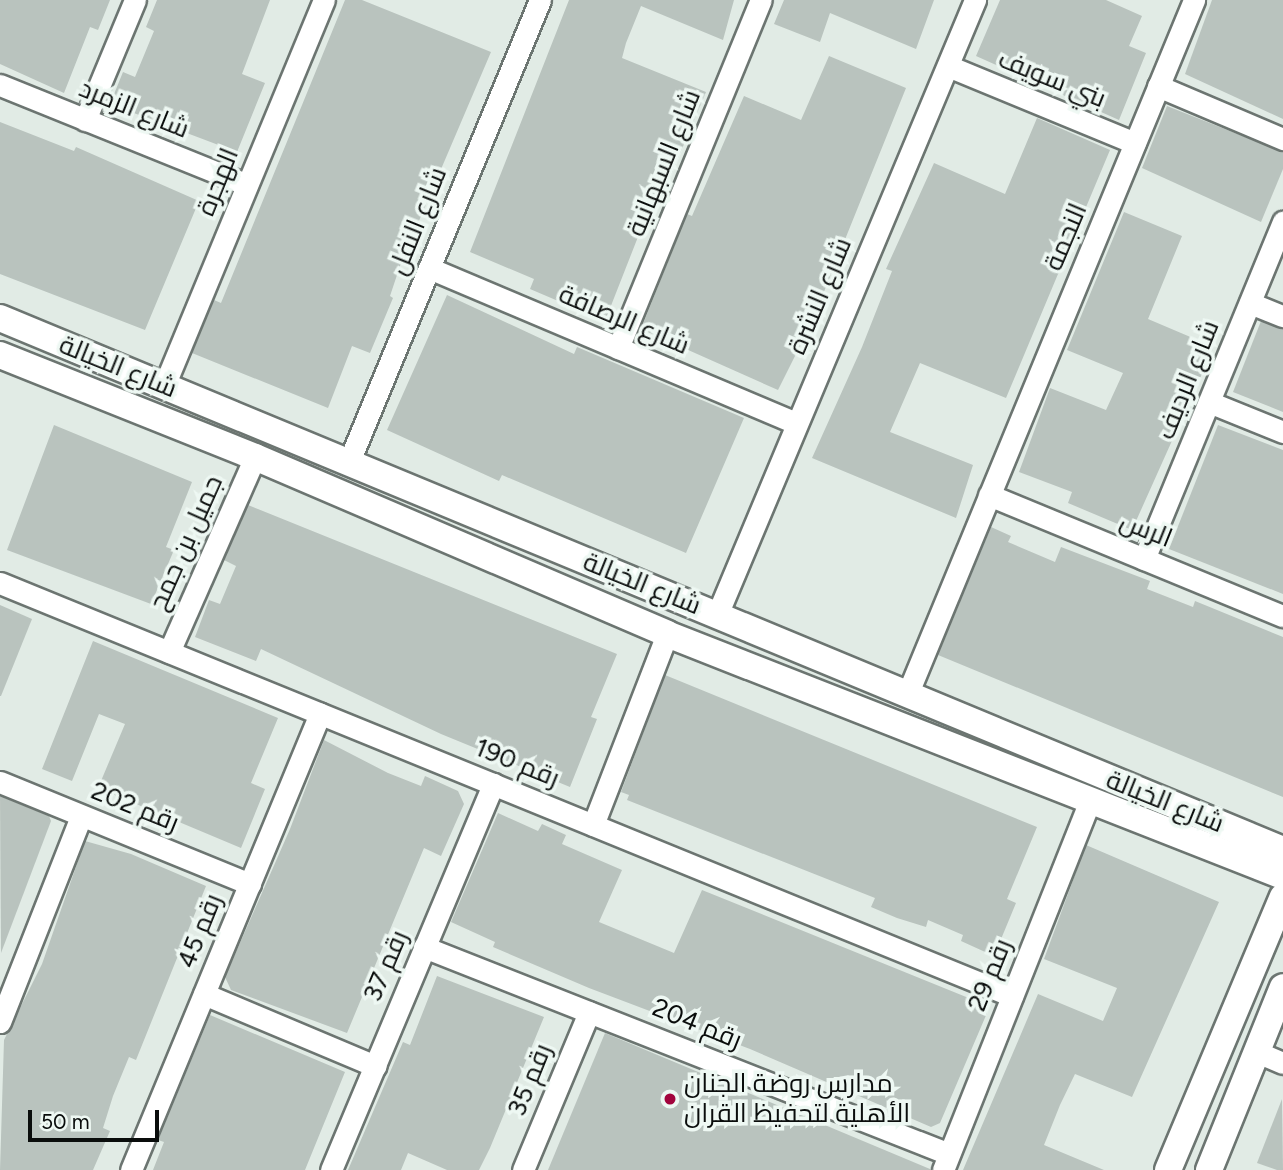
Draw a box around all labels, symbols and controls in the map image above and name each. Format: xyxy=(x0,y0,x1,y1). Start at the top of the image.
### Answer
street label: بني سويف xyxy=(994,43,1110,115)
street label: شارع الزمرد xyxy=(74,73,194,145)
street label: شارع السبهانية xyxy=(620,85,708,241)
street label: الهجرة xyxy=(190,144,246,220)
street label: شارع النفل xyxy=(382,163,454,279)
street label: النجمة xyxy=(1038,199,1094,275)
street label: شارع النشرة xyxy=(782,233,858,359)
street label: شارع الرصافة xyxy=(554,279,694,361)
street label: شارع الرديف xyxy=(1150,316,1226,444)
street label: شارع الخيالة xyxy=(55,329,181,405)
street label: جميل بن جمح xyxy=(142,471,230,615)
street label: الرس xyxy=(1115,506,1177,554)
street label: شارع الخيالة xyxy=(579,546,705,622)
street label: رقم 190 xyxy=(470,732,564,794)
street label: شارع الخيالة xyxy=(1102,764,1228,840)
street label: رقم 202 xyxy=(87,775,183,839)
street label: رقم 45 xyxy=(171,889,229,973)
street label: رقم 37 xyxy=(357,926,415,1006)
street label: رقم 29 xyxy=(961,934,1019,1016)
street label: رقم 204 xyxy=(648,992,746,1056)
street label: رقم 35 xyxy=(501,1039,559,1121)
place label: مدارس روضة الجنان الأهلية لتحفيظ القران xyxy=(684,1068,910,1130)
marker: مدارس روضة الجنان الأهلية لتحفيظ القران xyxy=(662,1091,678,1107)
scale bar xyxy=(32,1096,163,1140)
text: 50 m xyxy=(41,1109,90,1134)

